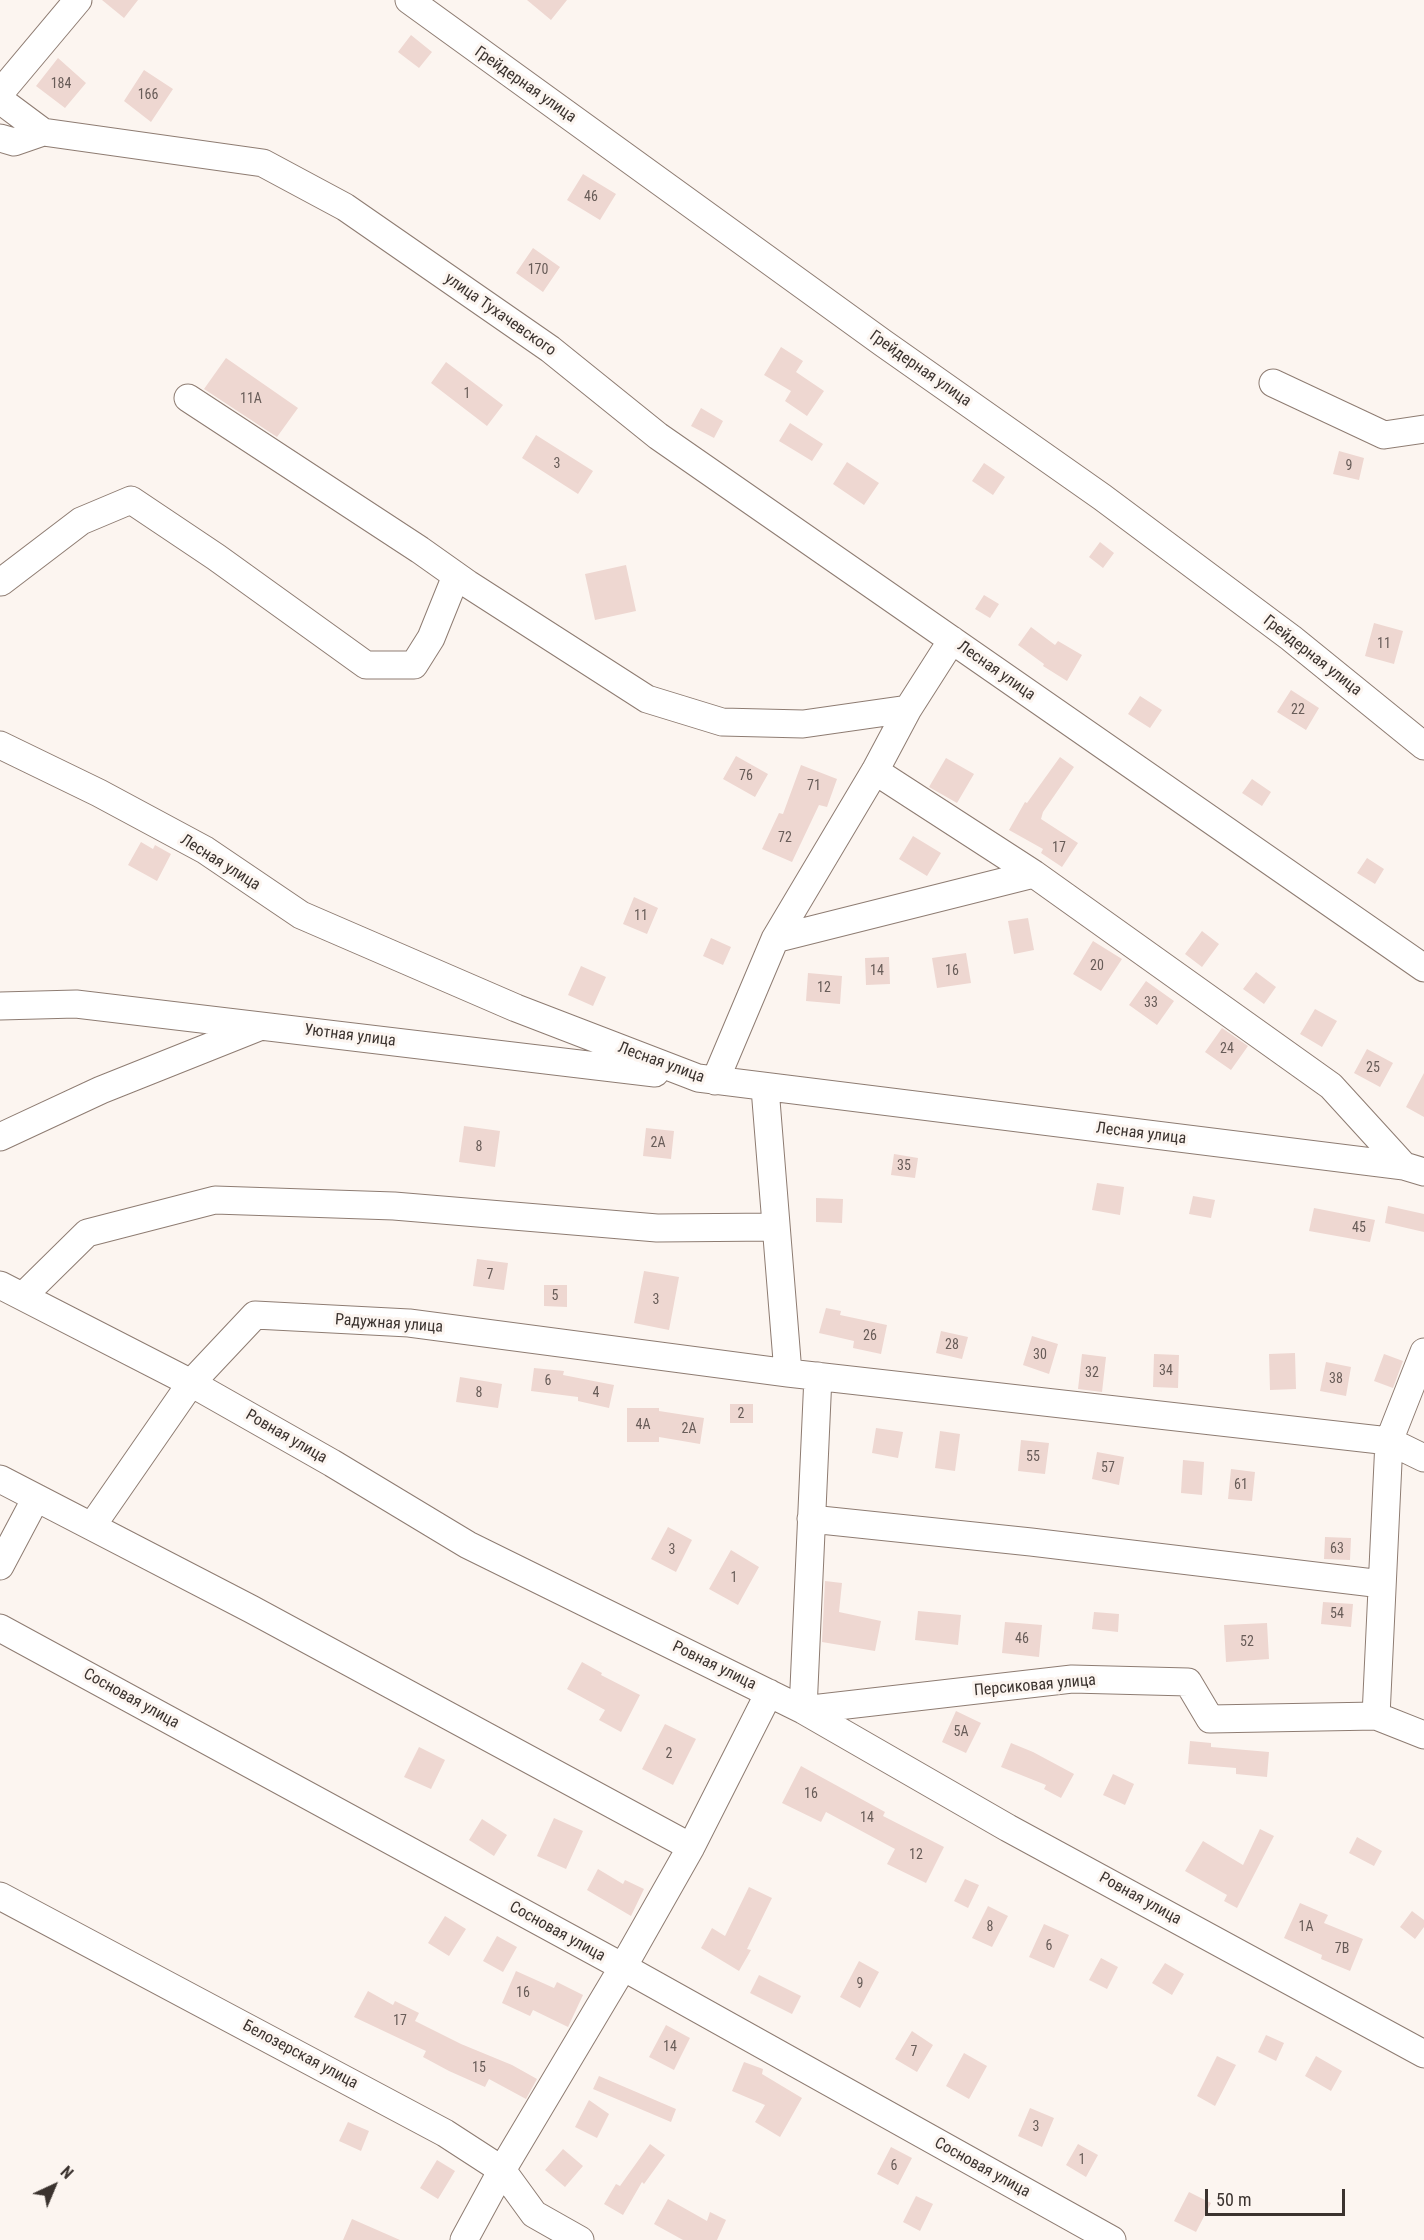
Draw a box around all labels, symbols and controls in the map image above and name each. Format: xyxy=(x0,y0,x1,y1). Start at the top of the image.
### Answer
street label: Грейдерная улица xyxy=(470,43,580,127)
house number: 184 xyxy=(51,76,71,92)
house number: 166 xyxy=(138,87,158,103)
house number: 46 xyxy=(584,189,598,205)
house number: 170 xyxy=(528,262,548,278)
street label: улица Тухачевского xyxy=(441,269,559,361)
street label: Грейдерная улица xyxy=(865,327,975,411)
house number: 1 xyxy=(464,386,470,402)
house number: 11А xyxy=(240,391,262,407)
house number: 3 xyxy=(554,456,560,472)
house number: 9 xyxy=(1346,458,1352,474)
street label: Грейдерная улица xyxy=(1259,612,1365,700)
house number: 11 xyxy=(1377,636,1391,652)
street label: Лесная улица xyxy=(953,637,1039,705)
house number: 22 xyxy=(1291,702,1305,718)
house number: 76 xyxy=(739,768,753,784)
house number: 71 xyxy=(807,778,821,794)
house number: 72 xyxy=(778,830,792,846)
street label: Лесная улица xyxy=(176,831,264,895)
house number: 17 xyxy=(1052,840,1066,856)
house number: 11 xyxy=(634,908,648,924)
house number: 20 xyxy=(1090,958,1104,974)
house number: 14 xyxy=(870,963,884,979)
house number: 16 xyxy=(945,963,959,979)
house number: 12 xyxy=(817,980,831,996)
house number: 33 xyxy=(1144,995,1158,1011)
street label: Уютная улица xyxy=(303,1021,397,1051)
street label: Лесная улица xyxy=(615,1038,707,1088)
house number: 24 xyxy=(1220,1041,1234,1057)
house number: 25 xyxy=(1366,1060,1380,1076)
street label: Лесная улица xyxy=(1095,1119,1187,1149)
house number: 2А xyxy=(651,1135,665,1151)
house number: 8 xyxy=(476,1139,482,1155)
house number: 35 xyxy=(897,1158,911,1174)
house number: 45 xyxy=(1352,1220,1366,1236)
house number: 7 xyxy=(487,1267,493,1283)
house number: 5 xyxy=(552,1288,558,1304)
house number: 3 xyxy=(653,1292,659,1308)
street label: Радужная улица xyxy=(334,1311,444,1337)
house number: 26 xyxy=(863,1328,877,1344)
house number: 28 xyxy=(945,1337,959,1353)
house number: 30 xyxy=(1033,1347,1047,1363)
house number: 34 xyxy=(1159,1363,1173,1379)
house number: 32 xyxy=(1085,1365,1099,1381)
house number: 38 xyxy=(1329,1371,1343,1387)
house number: 6 xyxy=(545,1373,551,1389)
house number: 8 xyxy=(476,1385,482,1401)
house number: 4 xyxy=(593,1385,599,1401)
street label: Ровная улица xyxy=(242,1406,330,1468)
house number: 2 xyxy=(738,1406,744,1422)
house number: 4А xyxy=(636,1417,650,1433)
house number: 2А xyxy=(682,1421,696,1437)
house number: 55 xyxy=(1026,1449,1040,1465)
house number: 57 xyxy=(1101,1460,1115,1476)
house number: 61 xyxy=(1234,1477,1248,1493)
house number: 63 xyxy=(1330,1541,1344,1557)
house number: 3 xyxy=(669,1542,675,1558)
house number: 1 xyxy=(731,1570,737,1586)
house number: 54 xyxy=(1330,1606,1344,1622)
house number: 46 xyxy=(1015,1631,1029,1647)
house number: 52 xyxy=(1240,1634,1254,1650)
street label: Ровная улица xyxy=(669,1637,759,1695)
street label: Сосновая улица xyxy=(80,1665,182,1733)
street label: Персиковая улица xyxy=(973,1671,1097,1701)
house number: 5А xyxy=(954,1724,968,1740)
house number: 2 xyxy=(666,1746,672,1762)
house number: 16 xyxy=(804,1786,818,1802)
house number: 14 xyxy=(860,1810,874,1826)
house number: 12 xyxy=(909,1847,923,1863)
street label: Ровная улица xyxy=(1096,1869,1184,1929)
street label: Сосновая улица xyxy=(506,1898,608,1966)
house number: 8 xyxy=(987,1919,993,1935)
house number: 1А xyxy=(1299,1919,1313,1935)
house number: 6 xyxy=(1046,1938,1052,1954)
house number: 7В xyxy=(1335,1941,1349,1957)
house number: 9 xyxy=(857,1976,863,1992)
house number: 16 xyxy=(516,1985,530,2001)
house number: 17 xyxy=(393,2013,407,2029)
street label: Белозерская улица xyxy=(239,2017,361,2093)
house number: 14 xyxy=(663,2039,677,2055)
house number: 7 xyxy=(911,2044,917,2060)
house number: 15 xyxy=(472,2060,486,2076)
house number: 3 xyxy=(1033,2119,1039,2135)
street label: Сосновая улица xyxy=(931,2134,1033,2202)
house number: 1 xyxy=(1079,2152,1085,2168)
north arrow xyxy=(24,2156,84,2216)
house number: 6 xyxy=(891,2158,897,2174)
text: N xyxy=(57,2162,77,2183)
scale bar xyxy=(1208,2177,1348,2215)
text: 50 m xyxy=(1216,2189,1251,2210)

